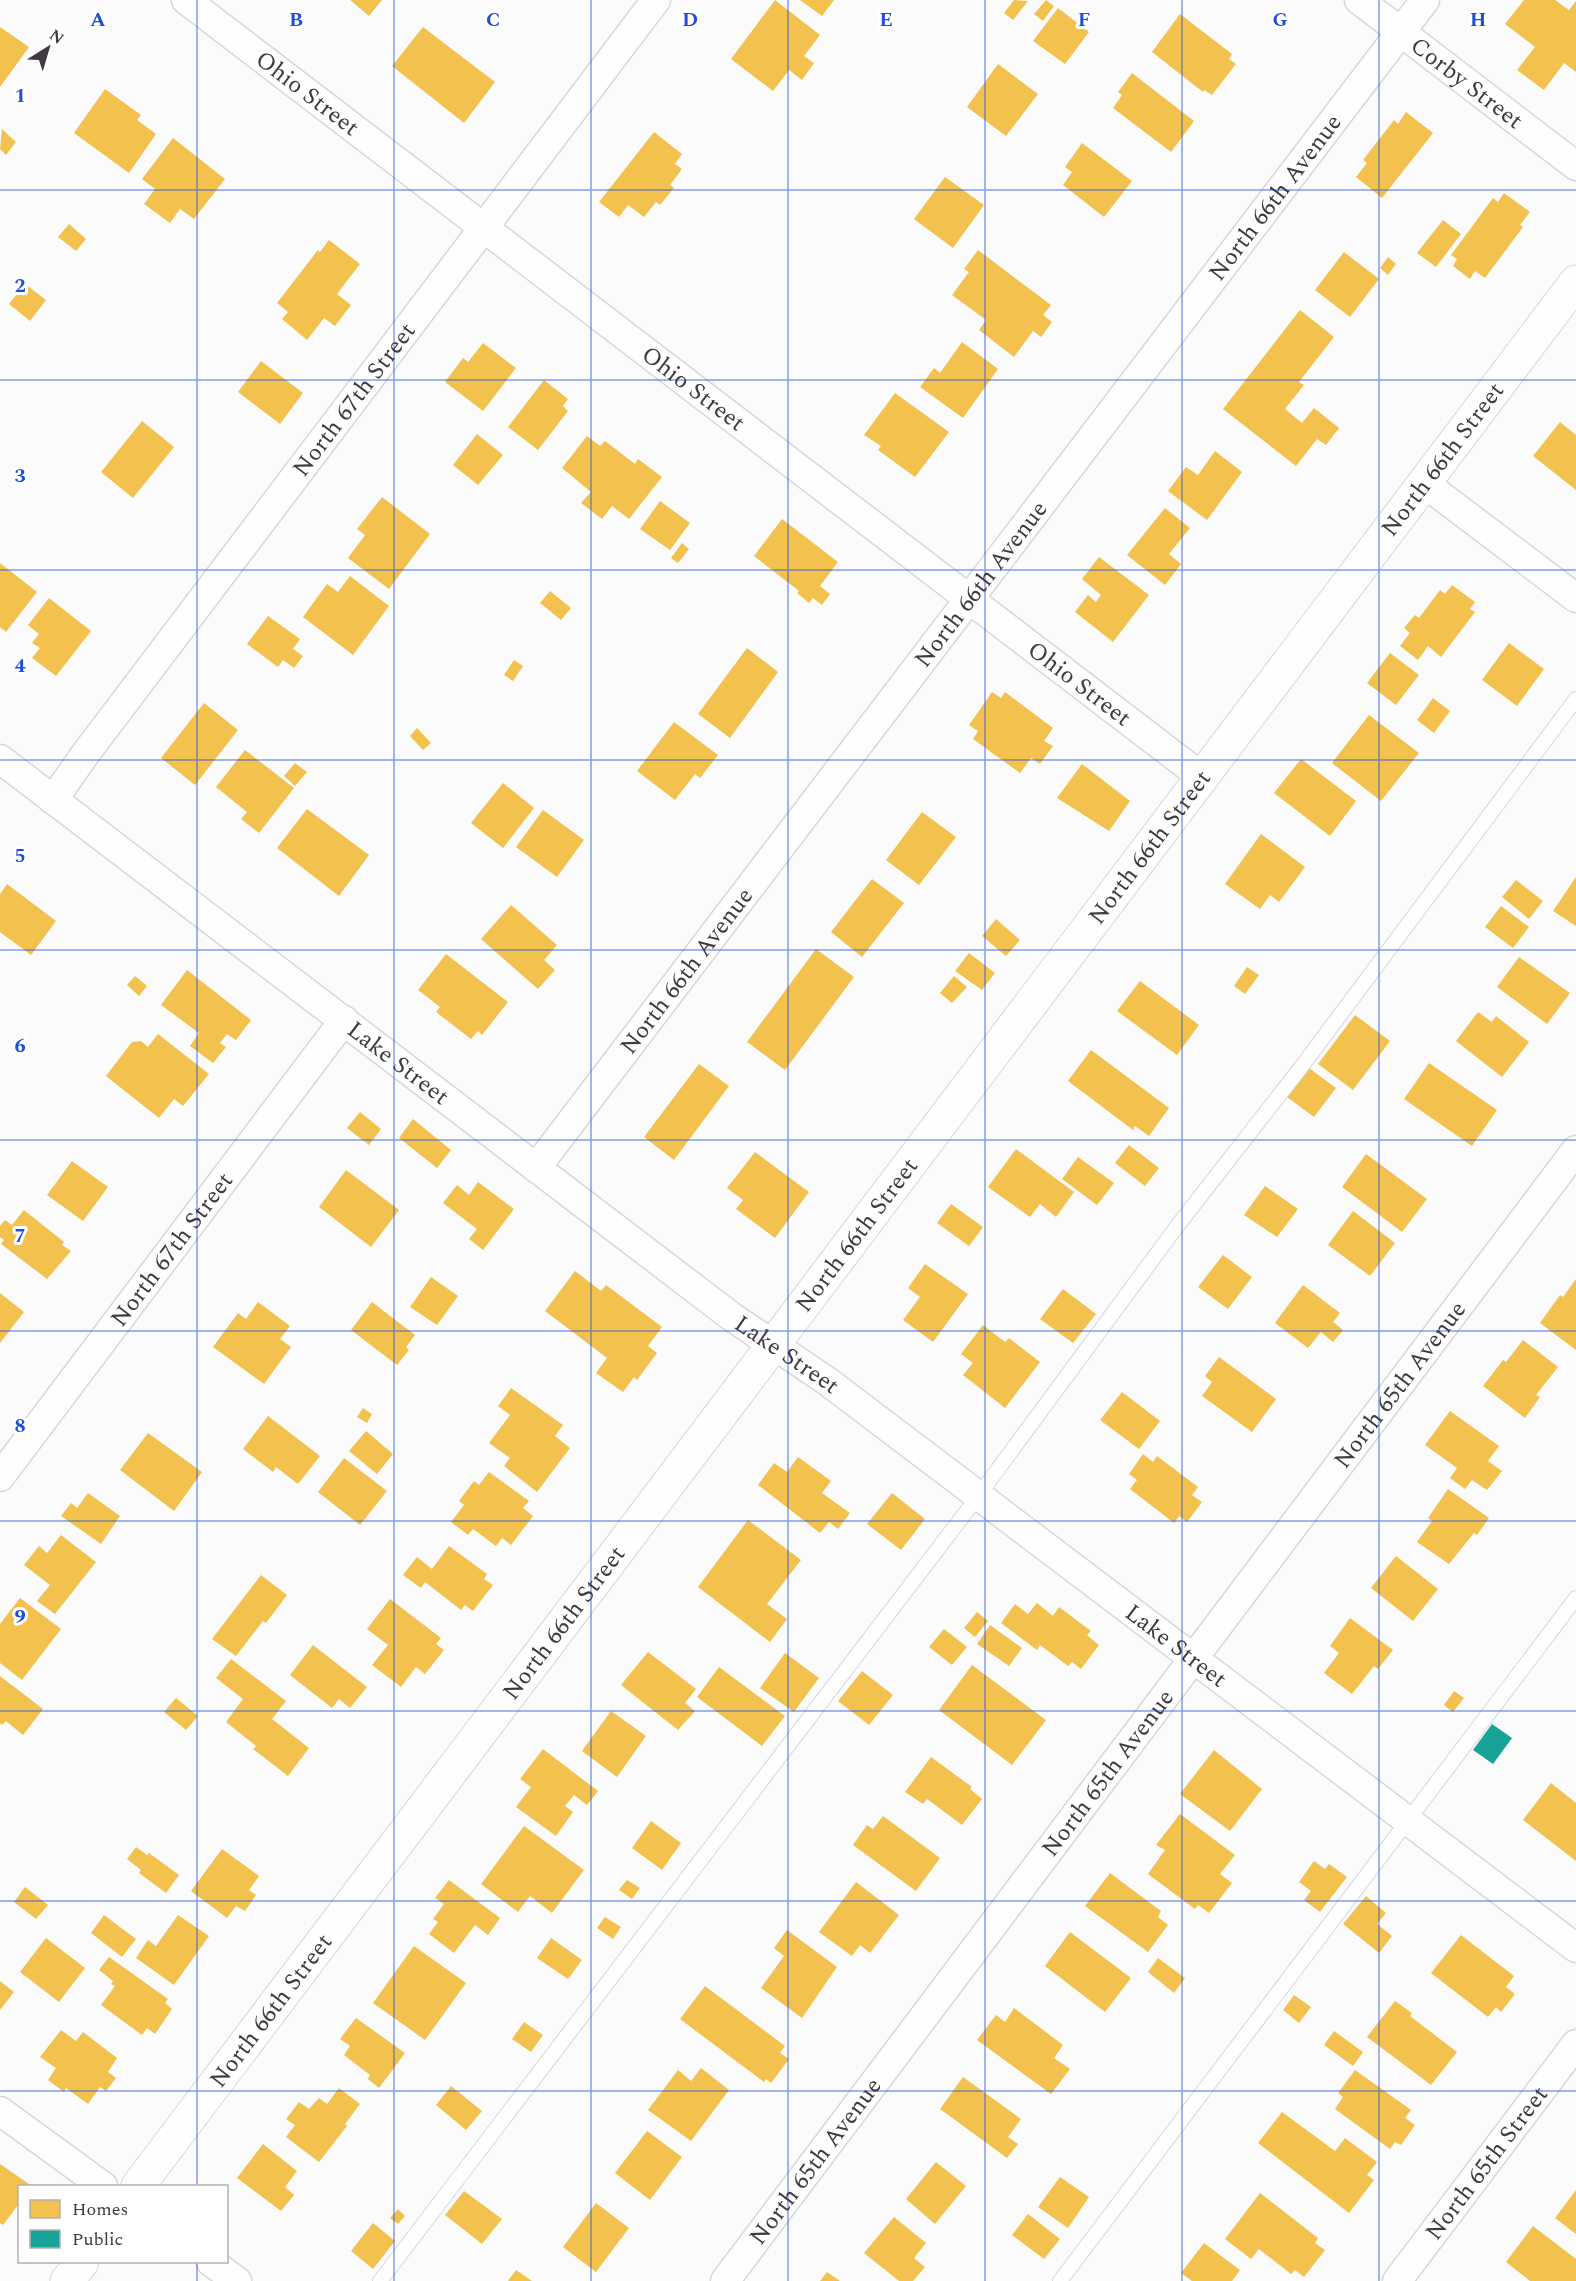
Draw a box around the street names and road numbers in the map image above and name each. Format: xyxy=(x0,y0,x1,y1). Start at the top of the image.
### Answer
street label: Corby Street xyxy=(1402,28,1531,138)
street label: Ohio Street xyxy=(247,42,367,145)
street label: North 66th Avenue xyxy=(1200,107,1351,289)
street label: North 67th Street xyxy=(284,315,425,485)
street label: Ohio Street xyxy=(633,337,753,441)
street label: North 66th Street xyxy=(1373,375,1513,545)
street label: North 66th Avenue xyxy=(906,493,1057,676)
street label: Ohio Street xyxy=(1019,633,1139,736)
street label: North 66th Street xyxy=(1080,763,1220,933)
street label: North 66th Avenue xyxy=(612,880,762,1062)
street label: Lake Street xyxy=(339,1013,457,1114)
street label: North 66th Street xyxy=(787,1150,927,1320)
street label: North 67th Street xyxy=(102,1165,242,1335)
street label: North 65th Avenue xyxy=(1325,1294,1475,1477)
street label: Lake Street xyxy=(727,1306,847,1404)
street label: North 66th Street xyxy=(494,1538,635,1708)
street label: Lake Street xyxy=(1117,1596,1234,1697)
street label: North 65th Avenue xyxy=(1033,1682,1183,1865)
street label: North 66th Street xyxy=(201,1926,342,2096)
street label: North 65th Avenue xyxy=(741,2070,891,2253)
street label: North 65th Street xyxy=(1417,2079,1557,2248)

